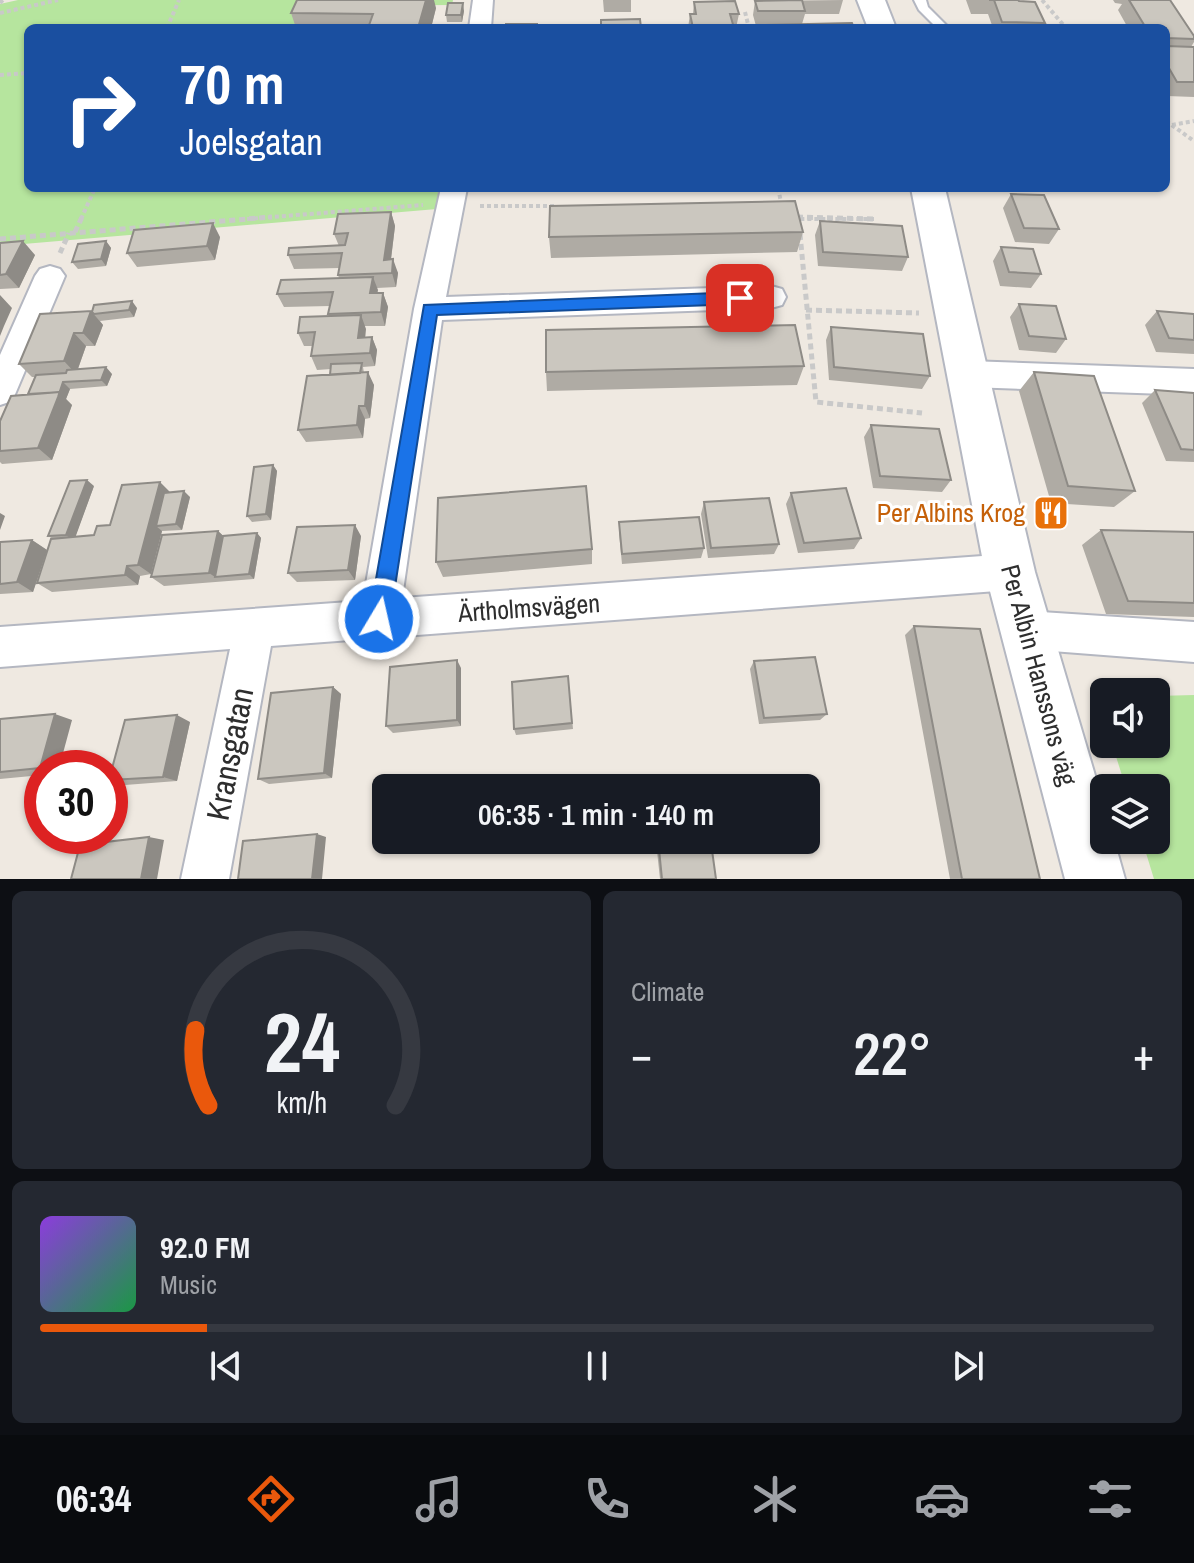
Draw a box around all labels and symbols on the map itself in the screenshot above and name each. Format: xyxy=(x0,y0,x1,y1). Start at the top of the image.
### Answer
pin xyxy=(706,264,774,332)
restaurant icon: Per Albins Krog xyxy=(1032,494,1070,532)
place label: Per Albins Krog xyxy=(877,495,1025,530)
street label: Per Albin Hanssons väg xyxy=(993,560,1086,789)
position arrow xyxy=(337,577,421,661)
street label: Ärtholmsvägen xyxy=(456,585,601,630)
street label: Kransgatan xyxy=(196,684,263,824)
speed limit sign: 30 xyxy=(24,750,128,854)

